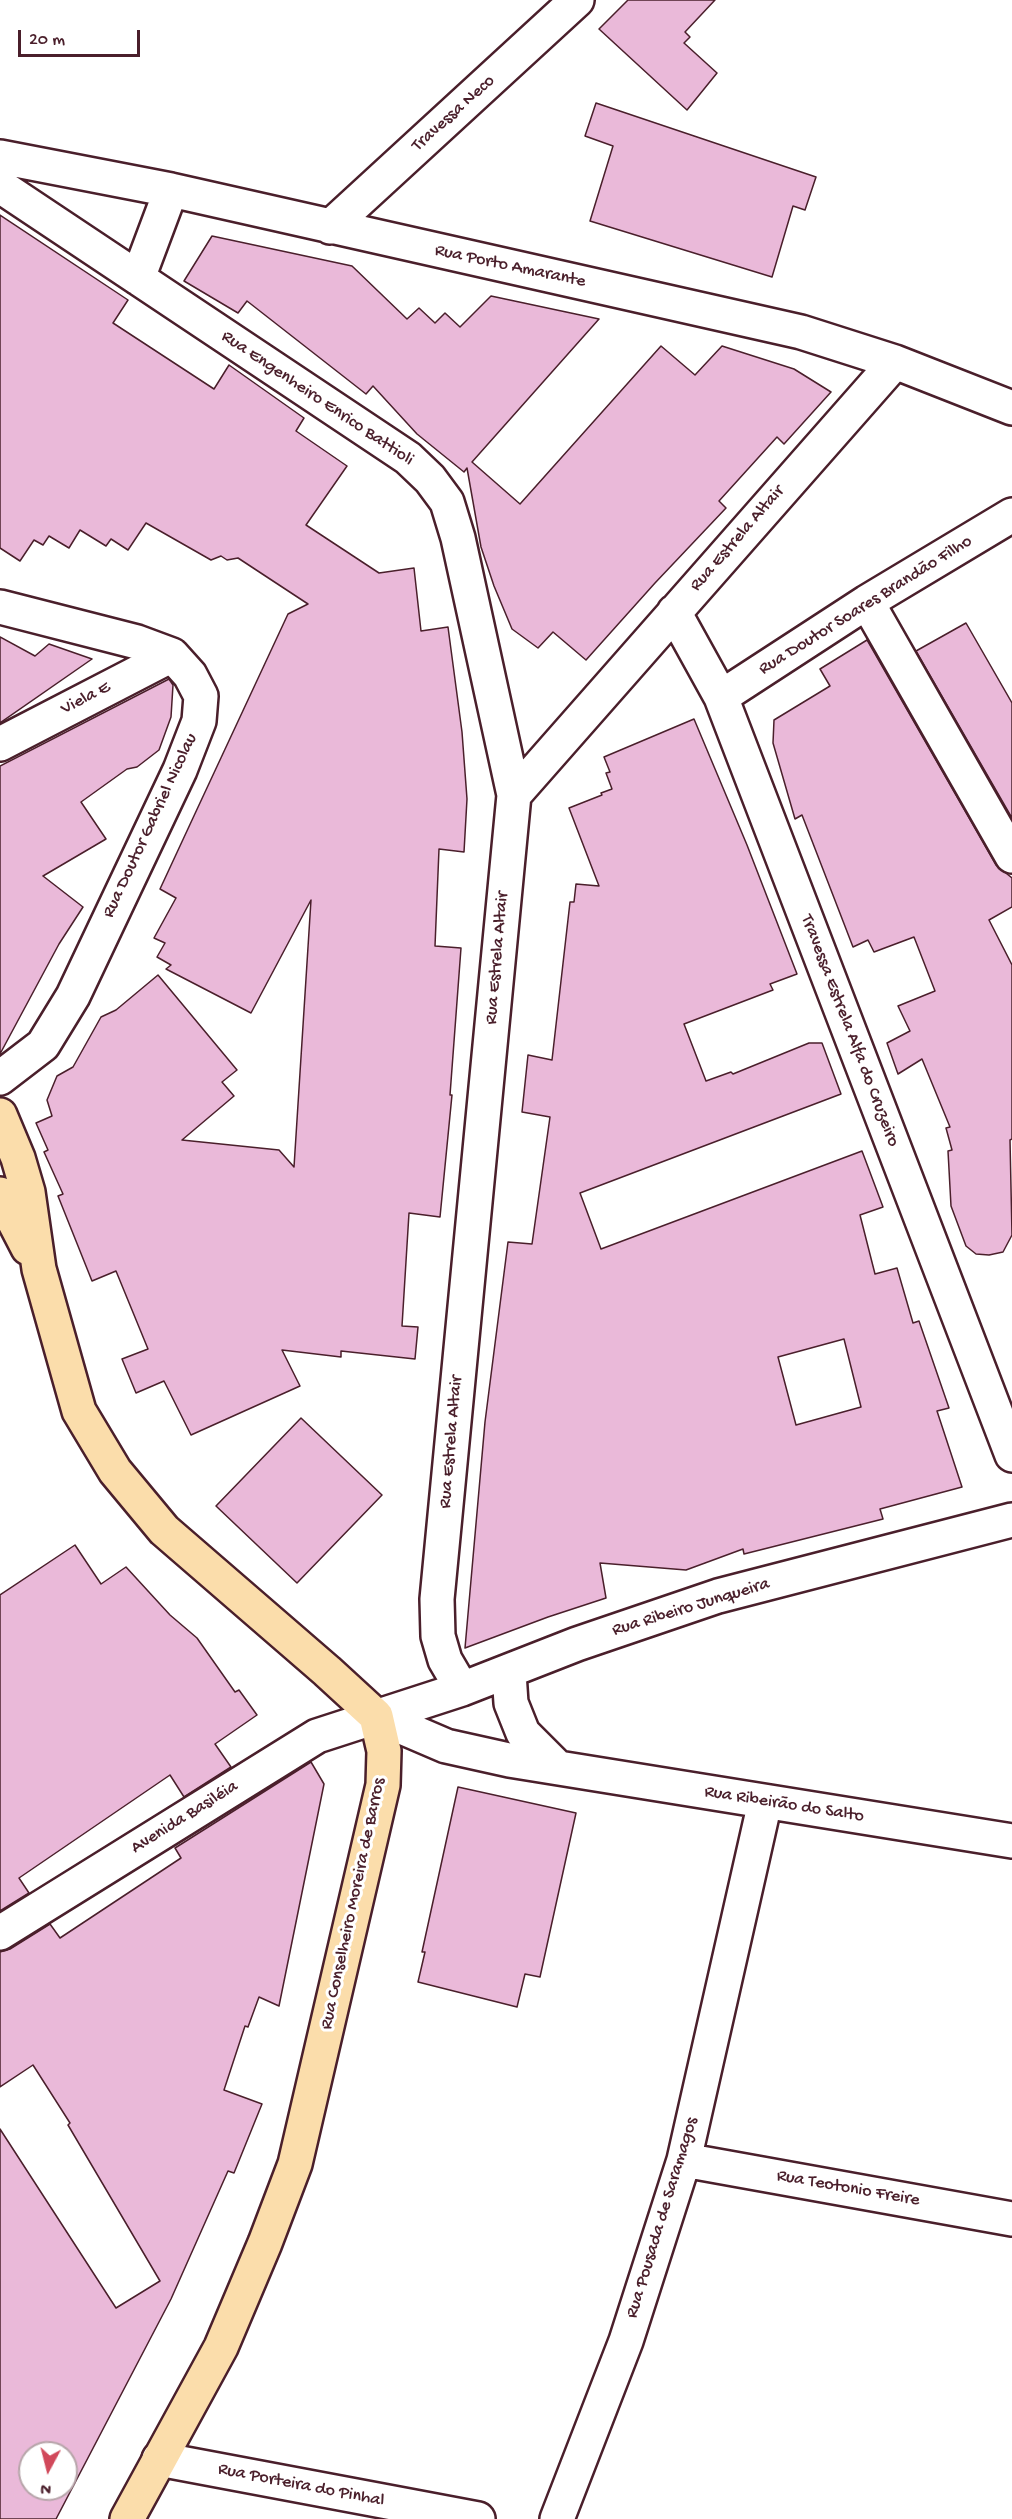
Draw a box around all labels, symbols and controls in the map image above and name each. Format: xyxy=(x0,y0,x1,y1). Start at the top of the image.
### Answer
scale bar xyxy=(21,18,142,56)
text: 20 m xyxy=(29,30,65,51)
street label: Travessa Neco xyxy=(408,71,500,157)
street label: Rua Porto Amarante xyxy=(433,240,587,294)
street label: Rua Engenheiro Enrico Battioli xyxy=(217,326,417,472)
street label: Rua Estrela Altair xyxy=(686,482,790,596)
street label: Rua Doutor Soares Brandão Filho xyxy=(755,531,977,681)
street label: Viela E xyxy=(58,677,114,721)
street label: Rua Doutor Gabriel Nicolau xyxy=(99,730,203,922)
street label: Rua Estrela Altair xyxy=(481,891,515,1025)
street label: Travessa Estrela Alfa do Cruzeiro xyxy=(795,912,903,1150)
street label: Rua Estrela Altair xyxy=(435,1375,469,1509)
street label: Rua Ribeiro Junqueira xyxy=(610,1574,772,1642)
street label: Rua Conselheiro Moreira de Barros xyxy=(317,1776,391,2032)
street label: Avenida Basiléia xyxy=(128,1777,242,1859)
street label: Rua Ribeirão do Salto xyxy=(703,1782,865,1828)
street label: Rua Pousada de Saramagos xyxy=(622,2115,704,2321)
street label: Rua Teotonio Freire xyxy=(775,2166,921,2212)
north arrow xyxy=(18,2441,78,2501)
street label: Rua Porteira do Pinhal xyxy=(216,2459,386,2513)
text: N xyxy=(40,2477,52,2497)

